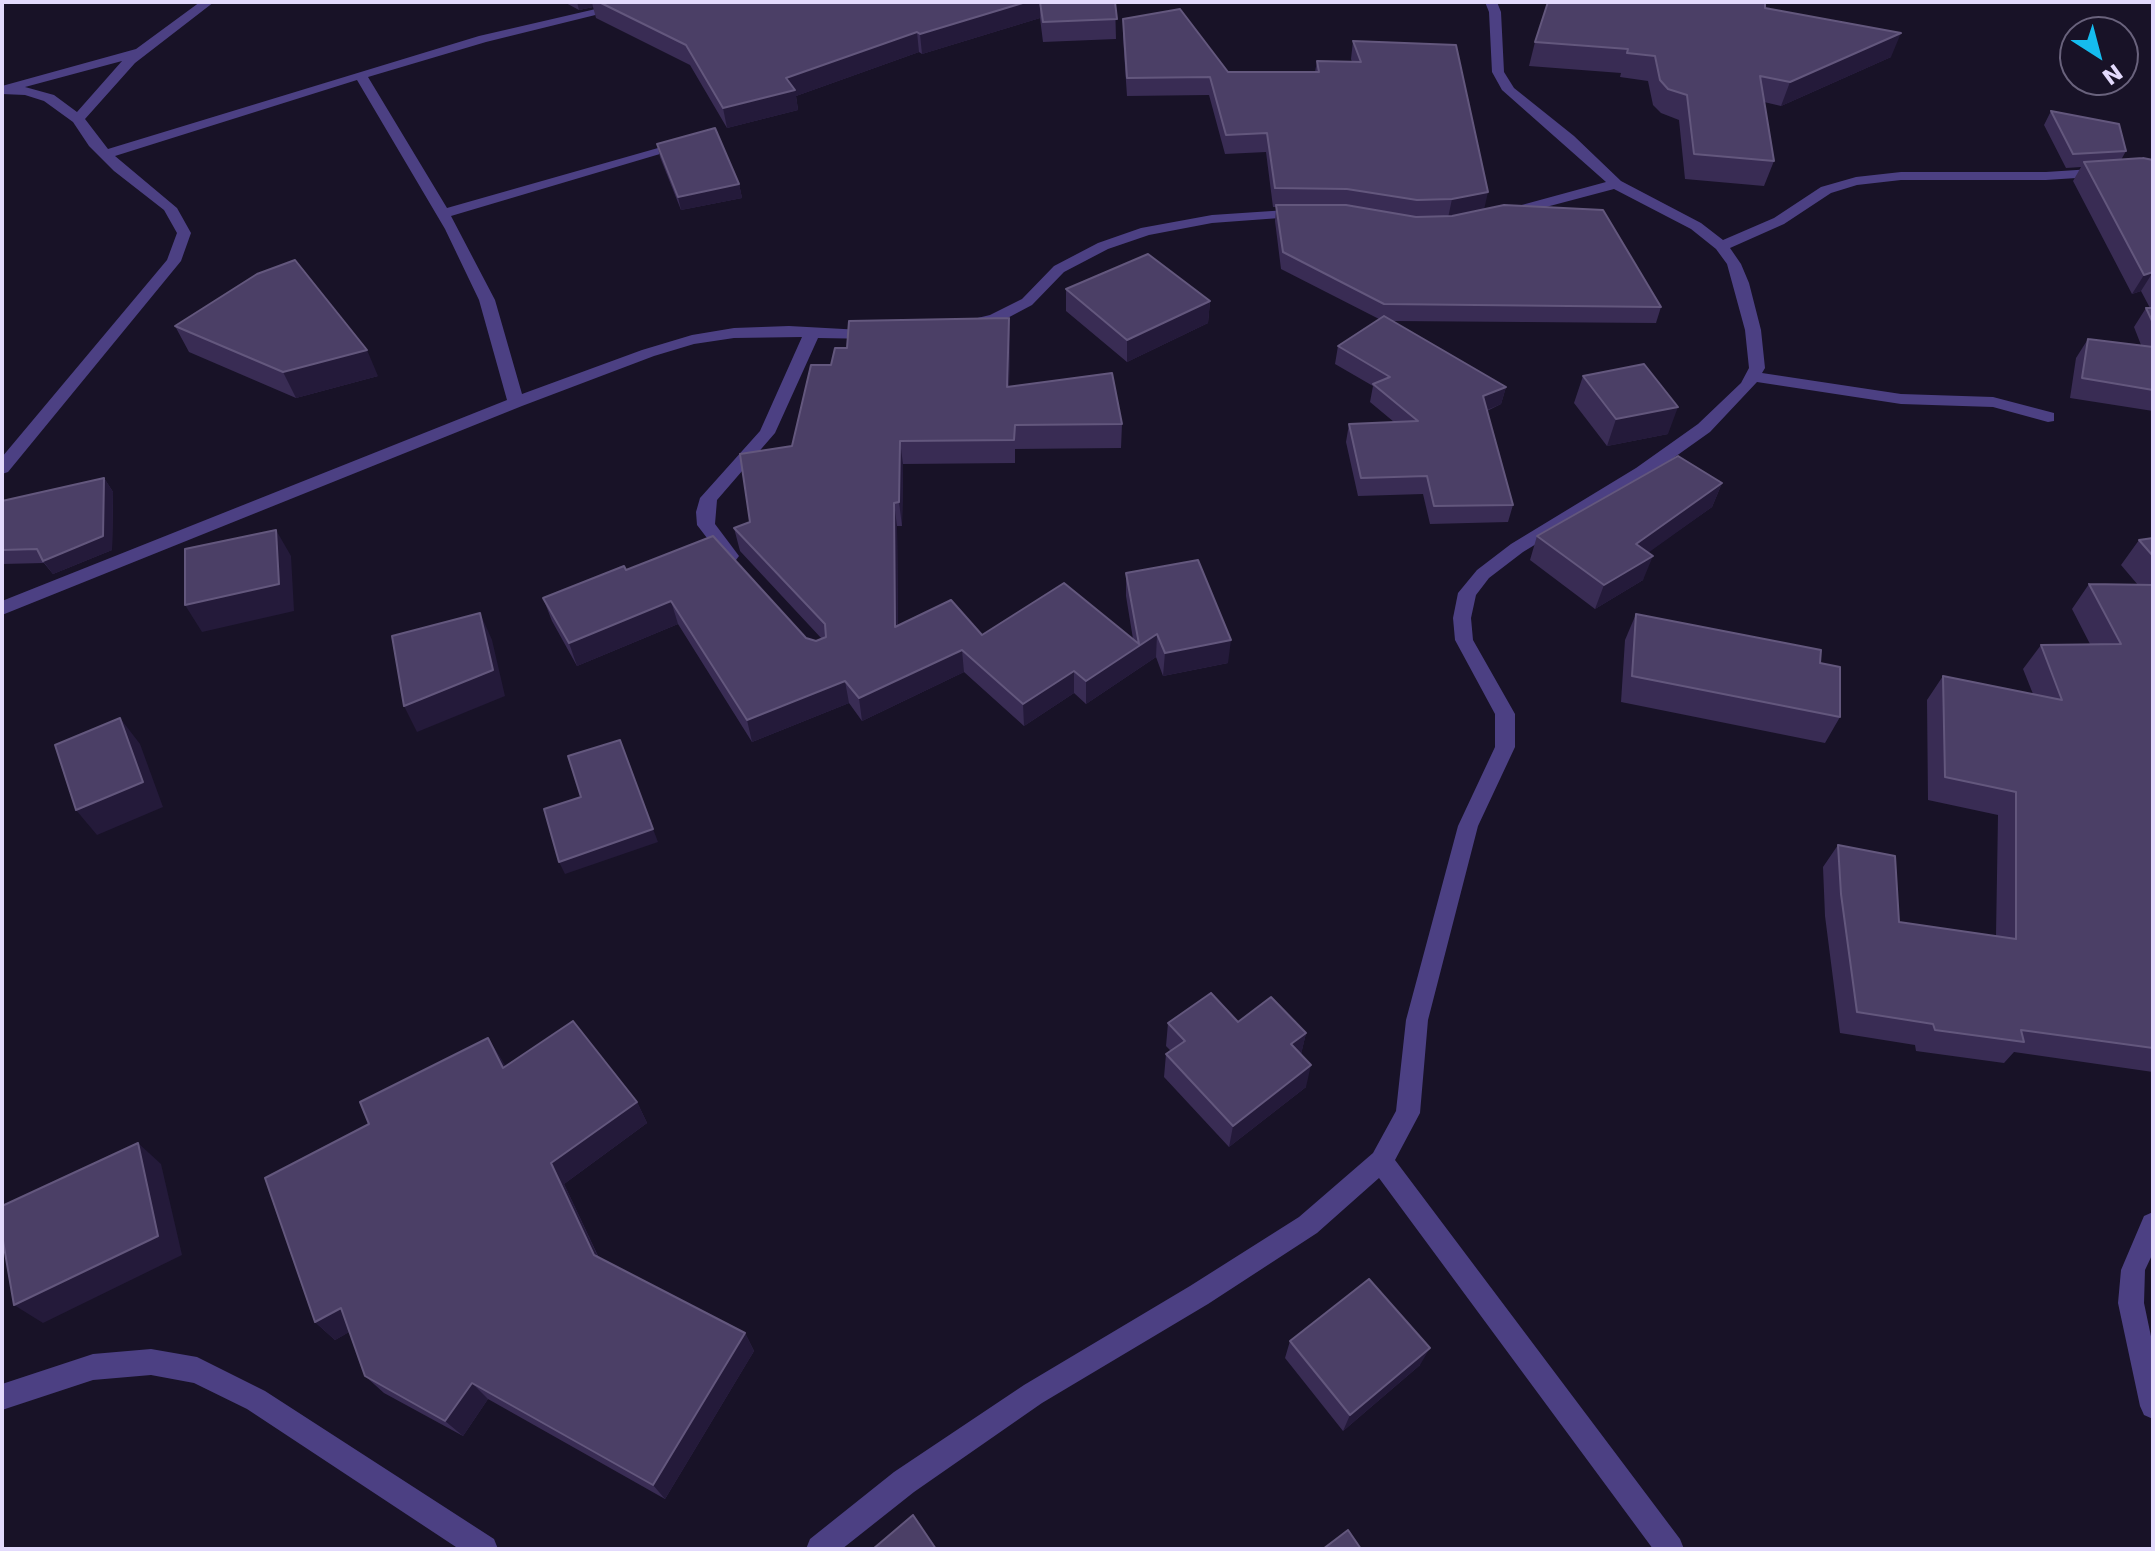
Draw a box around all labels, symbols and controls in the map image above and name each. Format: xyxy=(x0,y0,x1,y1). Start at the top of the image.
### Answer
north arrow xyxy=(2059,16,2139,96)
text: N xyxy=(2097,59,2127,90)

